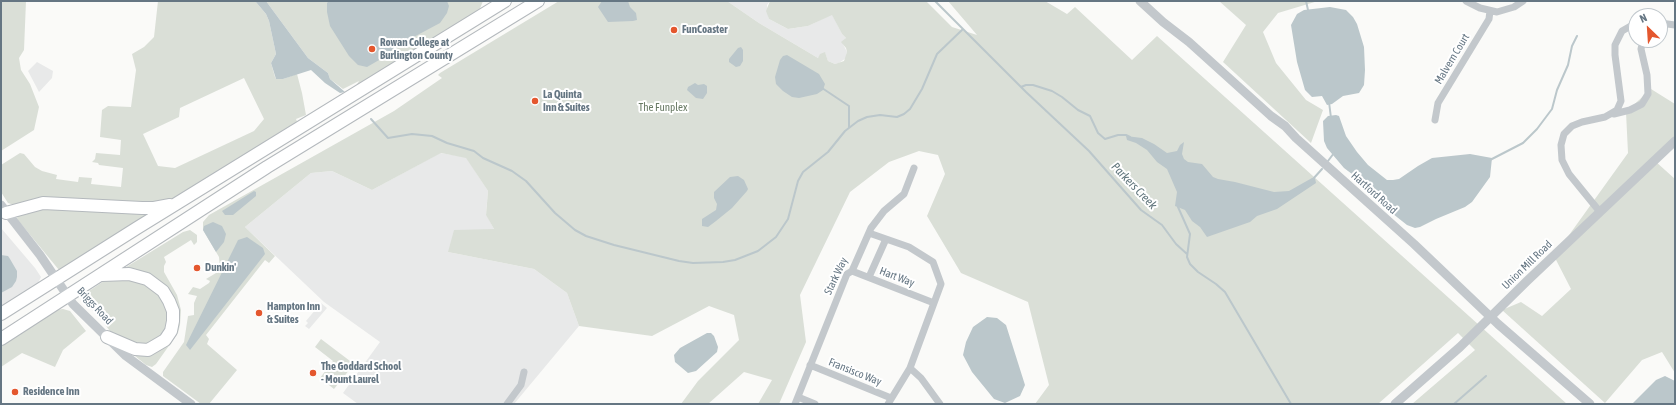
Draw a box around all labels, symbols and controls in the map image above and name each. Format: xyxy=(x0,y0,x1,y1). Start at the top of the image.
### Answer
north arrow xyxy=(1628,8,1668,48)
text: N xyxy=(1638,11,1649,25)
place label: FunCoaster xyxy=(682,23,727,37)
marker: FunCoaster xyxy=(669,25,679,35)
street label: Malvern Court xyxy=(1432,31,1472,87)
place label: Rowan College at Burlington County xyxy=(380,36,453,62)
marker: Rowan College at Burlington County xyxy=(367,44,377,54)
place label: La Quinta Inn & Suites xyxy=(543,88,590,114)
marker: La Quinta Inn & Suites xyxy=(530,96,540,106)
park label: The Funplex xyxy=(639,101,687,115)
water label: Parkers Creek xyxy=(1108,160,1160,212)
street label: Hartford Road xyxy=(1348,169,1400,217)
street label: Union Mill Road xyxy=(1499,238,1555,292)
street label: Stark Way xyxy=(821,255,851,297)
place label: Dunkin' xyxy=(205,261,236,275)
marker: Dunkin' xyxy=(192,263,202,273)
street label: Hart Way xyxy=(878,264,916,290)
street label: Briggs Road xyxy=(74,284,116,328)
place label: Hampton Inn & Suites xyxy=(267,300,320,326)
marker: Hampton Inn & Suites xyxy=(254,308,264,318)
street label: Fransisco Way xyxy=(827,355,883,389)
place label: The Goddard School - Mount Laurel xyxy=(321,360,401,386)
marker: The Goddard School - Mount Laurel xyxy=(308,368,318,378)
place label: Residence Inn xyxy=(23,385,79,399)
marker: Residence Inn xyxy=(10,387,20,397)

